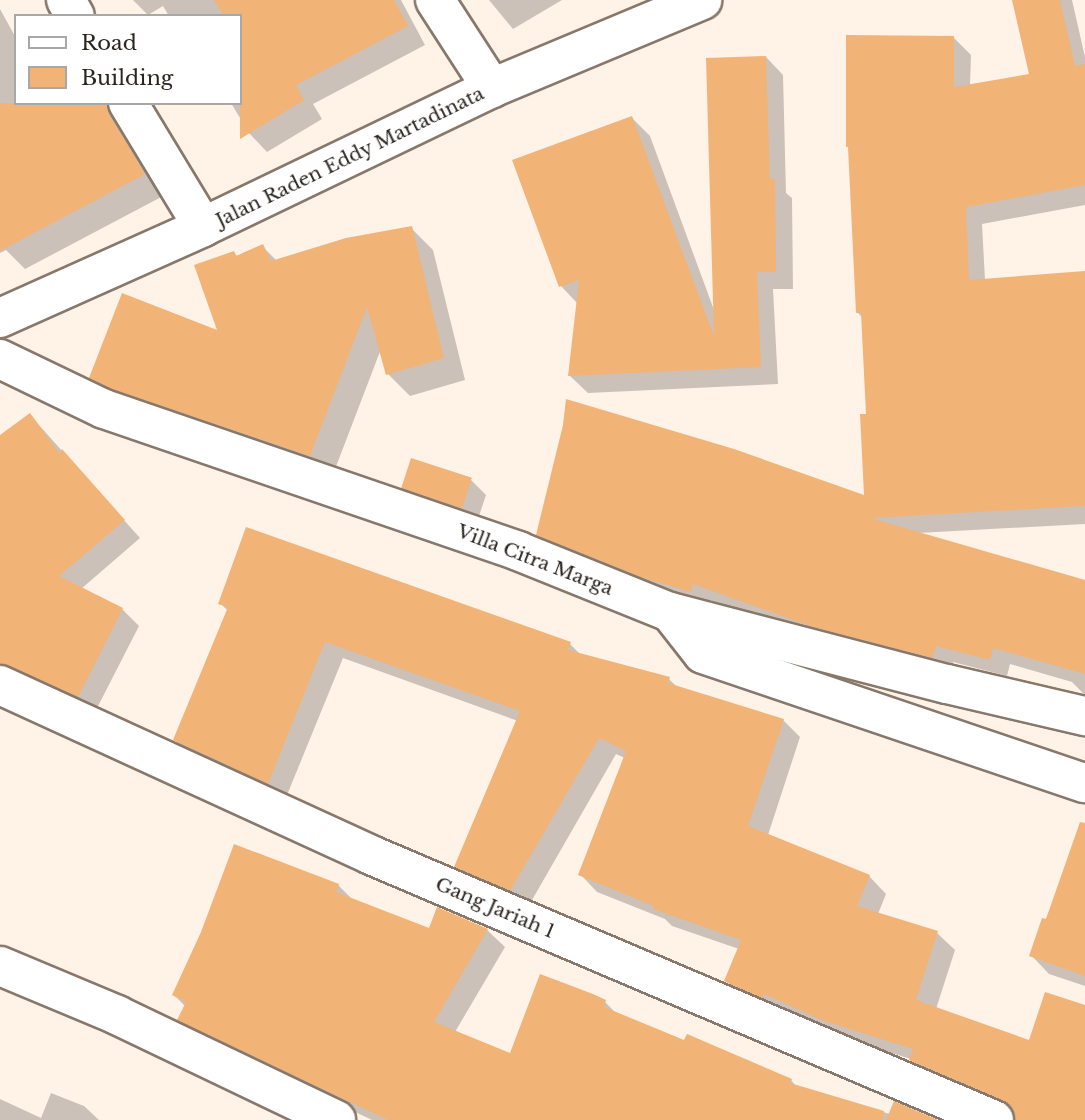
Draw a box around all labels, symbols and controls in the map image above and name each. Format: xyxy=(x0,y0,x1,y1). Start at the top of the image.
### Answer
legend xyxy=(14,14,242,105)
text: Road xyxy=(81,30,137,56)
text: Building xyxy=(81,65,173,91)
street label: Jalan Raden Eddy Martadinata xyxy=(212,82,488,232)
street label: Villa Citra Marga xyxy=(454,520,616,600)
street label: Gang Jariah 1 xyxy=(432,873,558,943)

